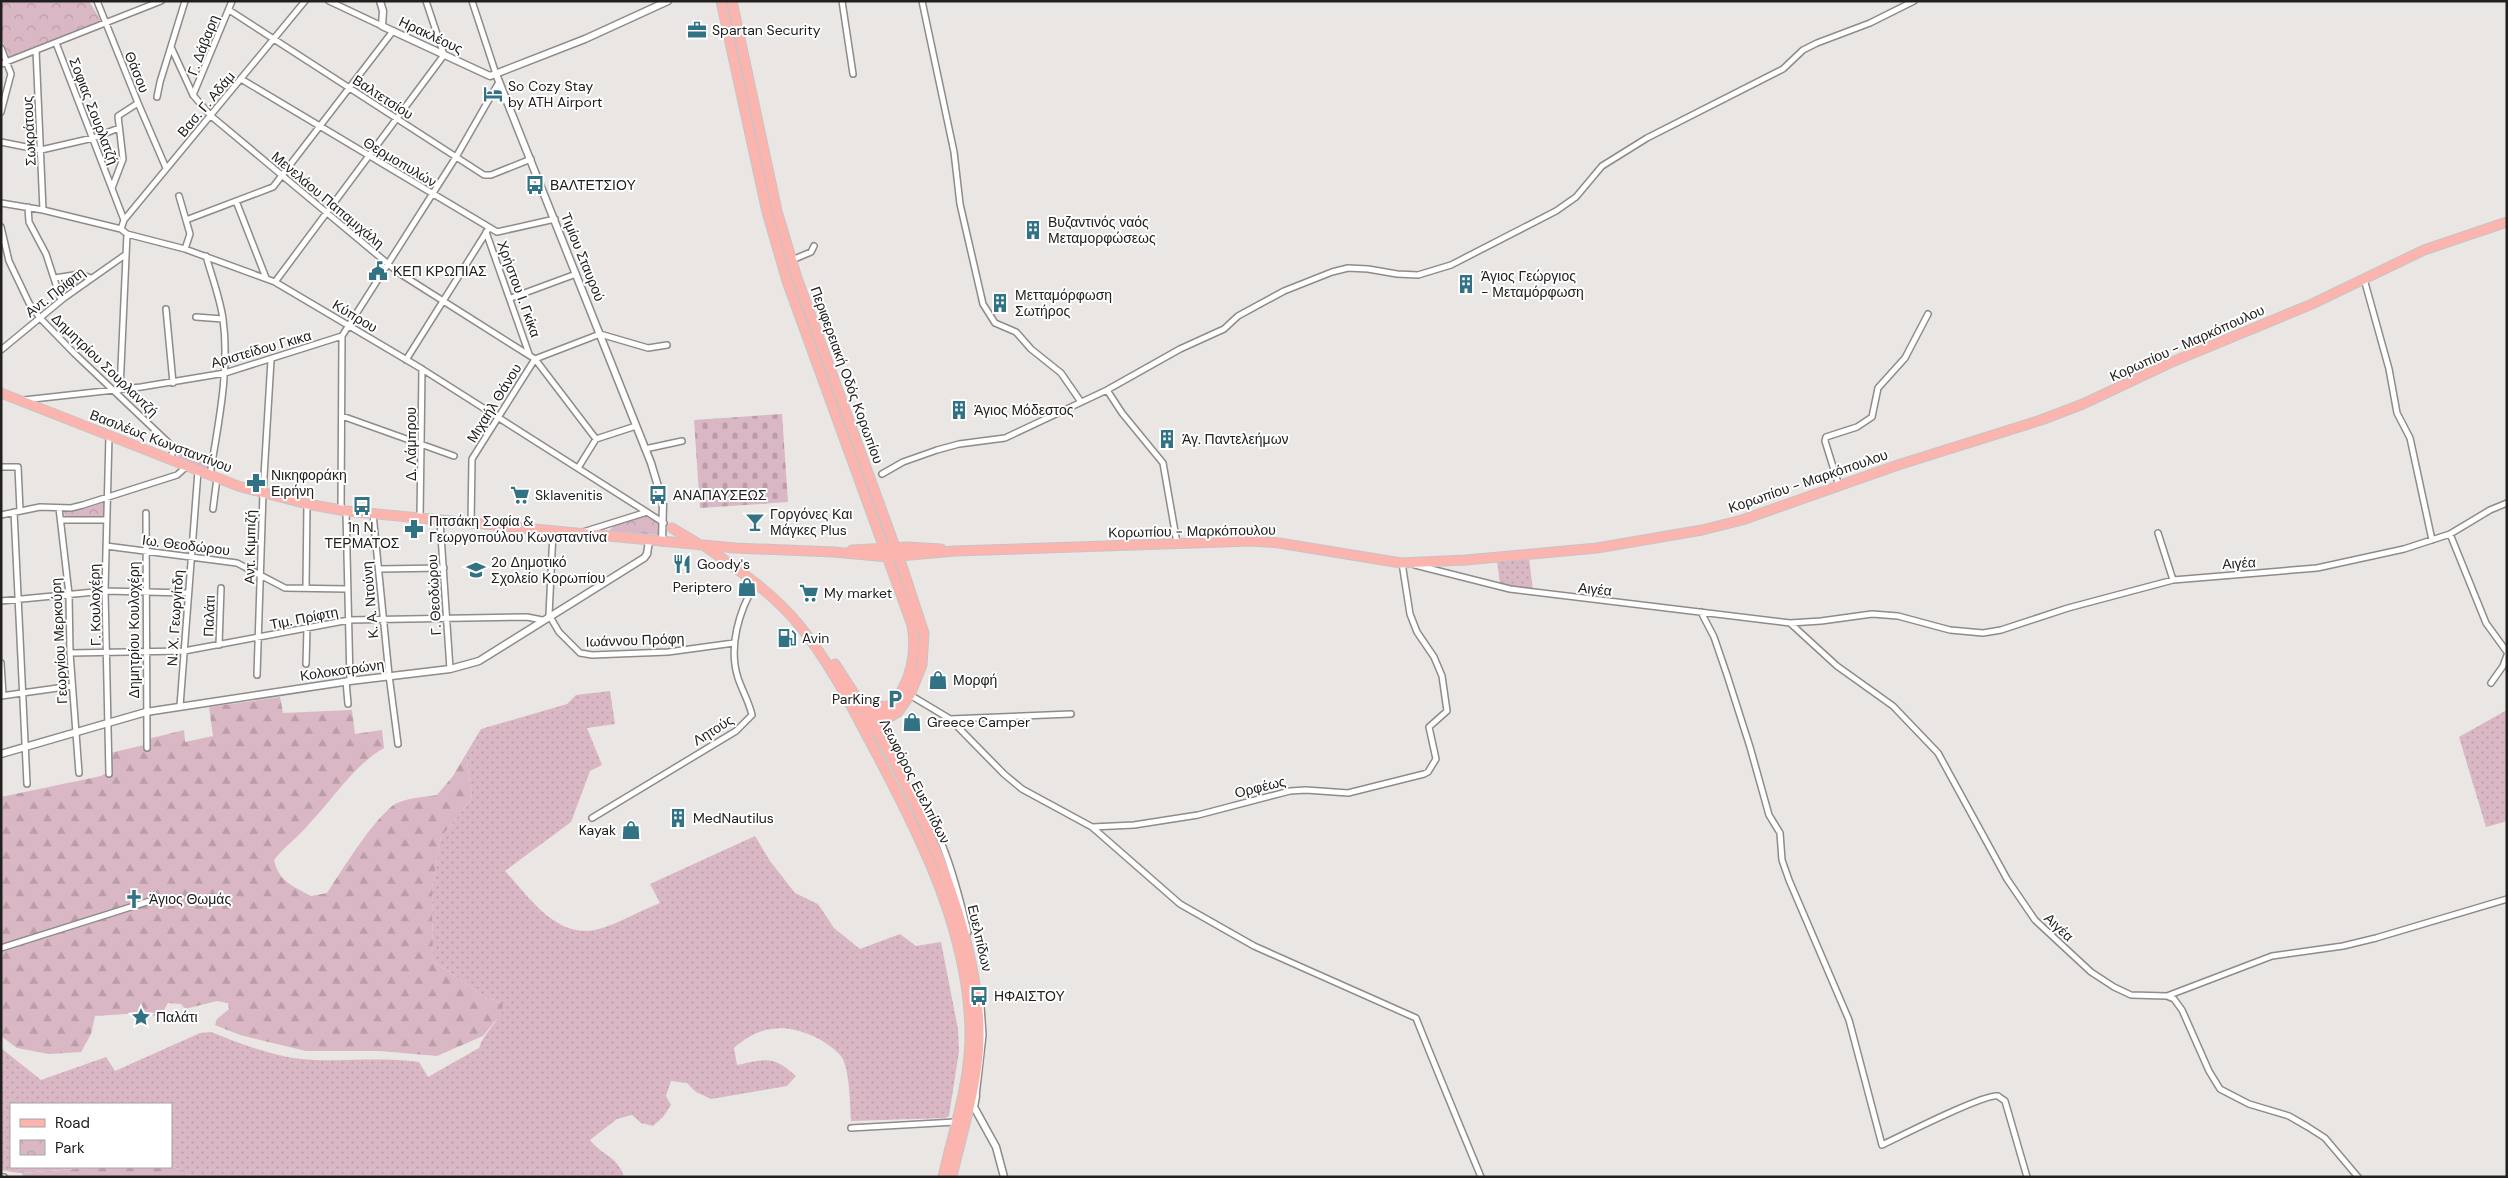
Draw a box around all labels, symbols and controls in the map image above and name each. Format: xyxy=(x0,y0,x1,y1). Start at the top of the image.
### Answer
street label: Γ. Δάβαρη xyxy=(183,12,223,78)
street label: Ηρακλέους xyxy=(396,12,466,58)
office icon: Spartan Security xyxy=(686,19,708,41)
place label: Spartan Security xyxy=(712,21,821,39)
street label: Θάσου xyxy=(121,49,153,95)
street label: Σοφιας Σουρλατζή xyxy=(65,55,123,167)
street label: Βασ. Γ. Αδάμ xyxy=(173,68,239,140)
street label: Βαλτετσίου xyxy=(349,71,417,123)
place label: So Cozy Stay by ATH Airport xyxy=(508,77,603,111)
hotel icon: So Cozy Stay by ATH Airport xyxy=(482,83,504,105)
street label: Σωκράτους xyxy=(18,95,40,167)
street label: Θερμοπυλών xyxy=(360,133,440,191)
street label: Μενελάου Παπαμιχάλη xyxy=(268,148,388,252)
bus stop icon: ΒΑΛΤΕΤΣΙΟΥ xyxy=(524,174,546,196)
place label: ΒΑΛΤΕΤΣΙΟΥ xyxy=(550,176,636,194)
street label: Τιμίου Σταυρού xyxy=(557,210,609,304)
place label: Βυζαντινός ναός Μεταμορφώσεως xyxy=(1048,213,1156,247)
building icon: Βυζαντινός ναός Μεταμορφώσεως xyxy=(1022,219,1044,241)
street label: Χρήστου Ι. Γκίκα xyxy=(493,238,545,340)
public building icon: ΚΕΠ ΚΡΩΠΙΑΣ xyxy=(367,260,389,282)
place label: ΚΕΠ ΚΡΩΠΙΑΣ xyxy=(393,262,487,280)
street label: Αντ. Πρίφτη xyxy=(21,263,89,321)
place label: Άγιος Γεώργιος - Μεταμόρφωση xyxy=(1481,267,1584,301)
building icon: Άγιος Γεώργιος - Μεταμόρφωση xyxy=(1455,273,1477,295)
street label: Περιφερειακή Οδός Κορωπίου xyxy=(807,284,887,466)
place label: Μετταμόρφωση Σωτήρος xyxy=(1015,286,1112,320)
building icon: Μετταμόρφωση Σωτήρος xyxy=(989,292,1011,314)
street label: Κύπρου xyxy=(329,296,381,336)
street label: Κορωπίου - Μαρκόπουλου xyxy=(2107,301,2267,385)
street label: Δημητρίου Σουρλαντζή xyxy=(48,309,162,421)
street label: Αριστείδου Γκικα xyxy=(209,326,313,372)
street label: Μιχαήλ Θάνου xyxy=(463,360,525,446)
building icon: Άγιος Μόδεστος xyxy=(948,399,970,421)
place label: Άγιος Μόδεστος xyxy=(974,401,1074,419)
street label: Βασιλέως Κωνσταντίνου xyxy=(87,406,235,476)
street label: Δ. Λάμπρου xyxy=(402,407,420,481)
building icon: Άγ. Παντελεήμων xyxy=(1156,428,1178,450)
place label: Άγ. Παντελεήμων xyxy=(1182,430,1289,448)
street label: Κορωπίου - Μαρκόπουλου xyxy=(1726,445,1890,517)
place label: Νικηφοράκη Ειρήνη xyxy=(271,466,347,500)
pharmacy icon: Νικηφοράκη Ειρήνη xyxy=(245,472,267,494)
supermarket icon: Sklavenitis xyxy=(509,484,531,506)
bus stop icon: ΑΝΑΠΑΥΣΕΩΣ xyxy=(647,484,669,506)
place label: Sklavenitis xyxy=(535,486,603,504)
place label: ΑΝΑΠΑΥΣΕΩΣ xyxy=(673,486,767,504)
bus stop icon: 1η Ν. ΤΕΡΜΑΤΟΣ xyxy=(351,495,373,517)
place label: Γοργόνες Και Μάγκες Plus xyxy=(770,505,852,539)
street label: Αντ. Κιμπιζή xyxy=(240,510,260,584)
bar icon: Γοργόνες Και Μάγκες Plus xyxy=(744,511,766,533)
place label: Πιτσάκη Σοφία & Γεωργοπούλου Κωνσταντίνα xyxy=(429,512,607,546)
place label: 1η Ν. ΤΕΡΜΑΤΟΣ xyxy=(324,518,400,552)
pharmacy icon: Πιτσάκη Σοφία & Γεωργοπούλου Κωνσταντίνα xyxy=(403,518,425,540)
street label: Κορωπίου - Μαρκόπουλου xyxy=(1108,521,1276,541)
street label: Ιω. Θεοδώρου xyxy=(141,531,231,559)
place label: 2ο Δημοτικό Σχολείο Κορωπίου xyxy=(491,553,605,587)
restaurant icon: Goody's xyxy=(671,553,693,575)
street label: Αιγέα xyxy=(2222,553,2256,573)
street label: Γ. Θεοδώρου xyxy=(423,554,445,636)
place label: Goody's xyxy=(697,555,750,573)
school or university icon: 2ο Δημοτικό Σχολείο Κορωπίου xyxy=(465,559,487,581)
street label: Κ. Α. Ντούνη xyxy=(358,561,382,639)
street label: Δημητρίου Κουλοχέρη xyxy=(125,562,143,698)
street label: Γ. Κουλοχέρη xyxy=(85,564,105,646)
street label: Ν. Χ. Γεωργίτδη xyxy=(163,569,187,667)
shop icon: Periptero xyxy=(736,576,758,598)
street label: Γεωργίου Μερκούρη xyxy=(47,578,71,704)
place label: Periptero xyxy=(673,578,732,596)
street label: Αιγέα xyxy=(1577,578,1613,600)
supermarket icon: My market xyxy=(798,582,820,604)
place label: My market xyxy=(824,584,892,602)
street label: Παλάτι xyxy=(199,595,219,637)
street label: Τιμ. Πρίφτη xyxy=(268,603,340,633)
fuel station icon: Avin xyxy=(776,627,798,649)
street label: Ιωάννου Πρόφη xyxy=(585,629,685,651)
place label: Avin xyxy=(802,629,829,647)
street label: Κολοκοτρώνη xyxy=(299,655,385,685)
shop icon: Μορφή xyxy=(927,669,949,691)
place label: Μορφή xyxy=(953,671,997,689)
parking icon: ParKing xyxy=(884,688,906,710)
place label: ParKing xyxy=(832,690,880,708)
street label: Λητούς xyxy=(689,710,737,749)
shop icon: Greece Camper xyxy=(901,711,923,733)
place label: Greece Camper xyxy=(927,713,1030,731)
street label: Λεωφόρος Ευελπίδων xyxy=(876,716,954,846)
street label: Ορφέως xyxy=(1233,772,1288,802)
building icon: MedNautilus xyxy=(667,807,689,829)
place label: MedNautilus xyxy=(693,809,774,827)
shop icon: Kayak xyxy=(620,819,642,841)
place label: Kayak xyxy=(579,821,616,839)
church icon: Άγιος Θωμάς xyxy=(123,888,145,910)
place label: Άγιος Θωμάς xyxy=(149,890,231,908)
street label: Ευελπίδων xyxy=(964,903,996,973)
street label: Αιγέα xyxy=(2041,909,2077,945)
bus stop icon: ΗΦΑΙΣΤΟΥ xyxy=(968,985,990,1007)
place label: ΗΦΑΙΣΤΟΥ xyxy=(994,987,1065,1005)
place icon: Παλάτι xyxy=(130,1006,152,1028)
place label: Παλάτι xyxy=(156,1008,198,1026)
legend xyxy=(10,1103,172,1168)
text: Road xyxy=(55,1113,90,1133)
text: Park xyxy=(55,1138,85,1158)

